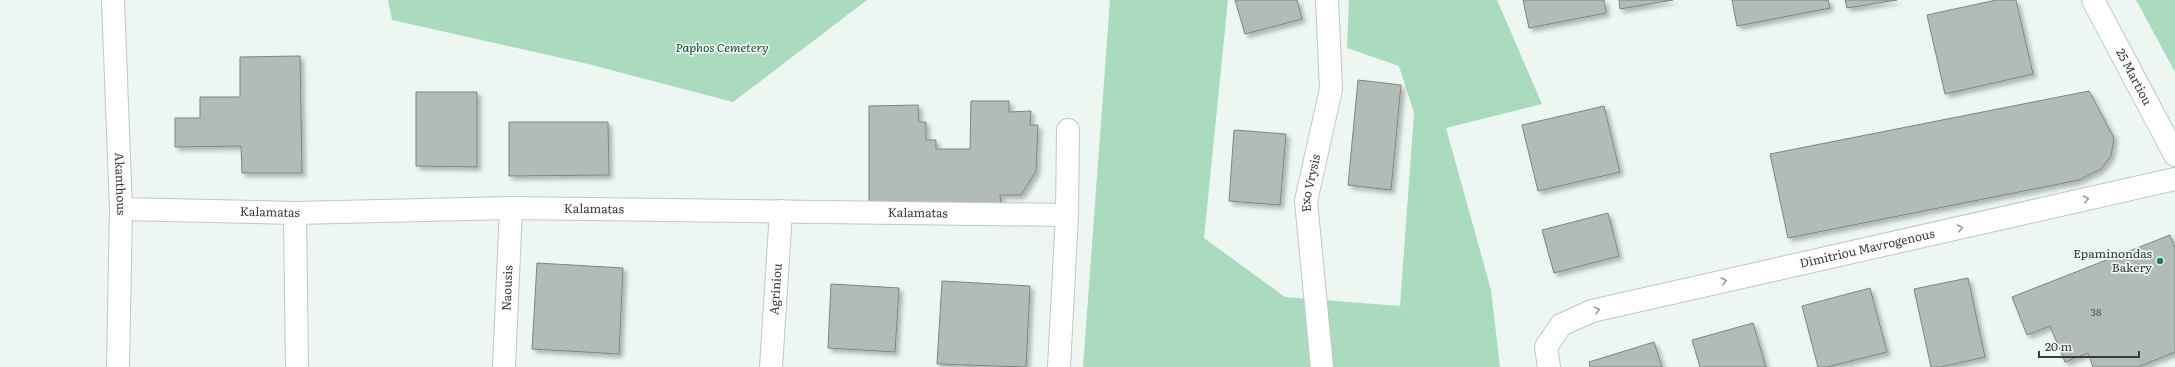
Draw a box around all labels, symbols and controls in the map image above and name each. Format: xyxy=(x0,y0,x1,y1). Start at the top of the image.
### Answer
park label: Paphos Cemetery xyxy=(676,38,768,56)
street label: 25 Martiou xyxy=(2112,45,2157,108)
street label: Akanthous xyxy=(111,152,131,216)
street label: Exo Vrysis xyxy=(1296,152,1324,213)
one-way arrow xyxy=(2083,195,2090,203)
street label: Kalamatas xyxy=(564,199,625,217)
street label: Kalamatas xyxy=(240,202,301,221)
street label: Kalamatas xyxy=(888,203,949,222)
street label: Dimitriou Mavrogenous xyxy=(1798,224,1937,272)
one-way arrow xyxy=(1956,224,1963,232)
place label: Epaminondas Bakery xyxy=(2073,244,2153,276)
marker: Epaminondas Bakery xyxy=(2155,256,2165,266)
street label: Agriniou xyxy=(764,262,786,316)
street label: Naousis xyxy=(496,264,516,311)
one-way arrow xyxy=(1720,277,1727,285)
house number: 38 xyxy=(2091,304,2102,319)
one-way arrow xyxy=(1593,306,1600,315)
scale bar xyxy=(2039,333,2139,359)
text: 20 m xyxy=(2045,337,2072,355)

